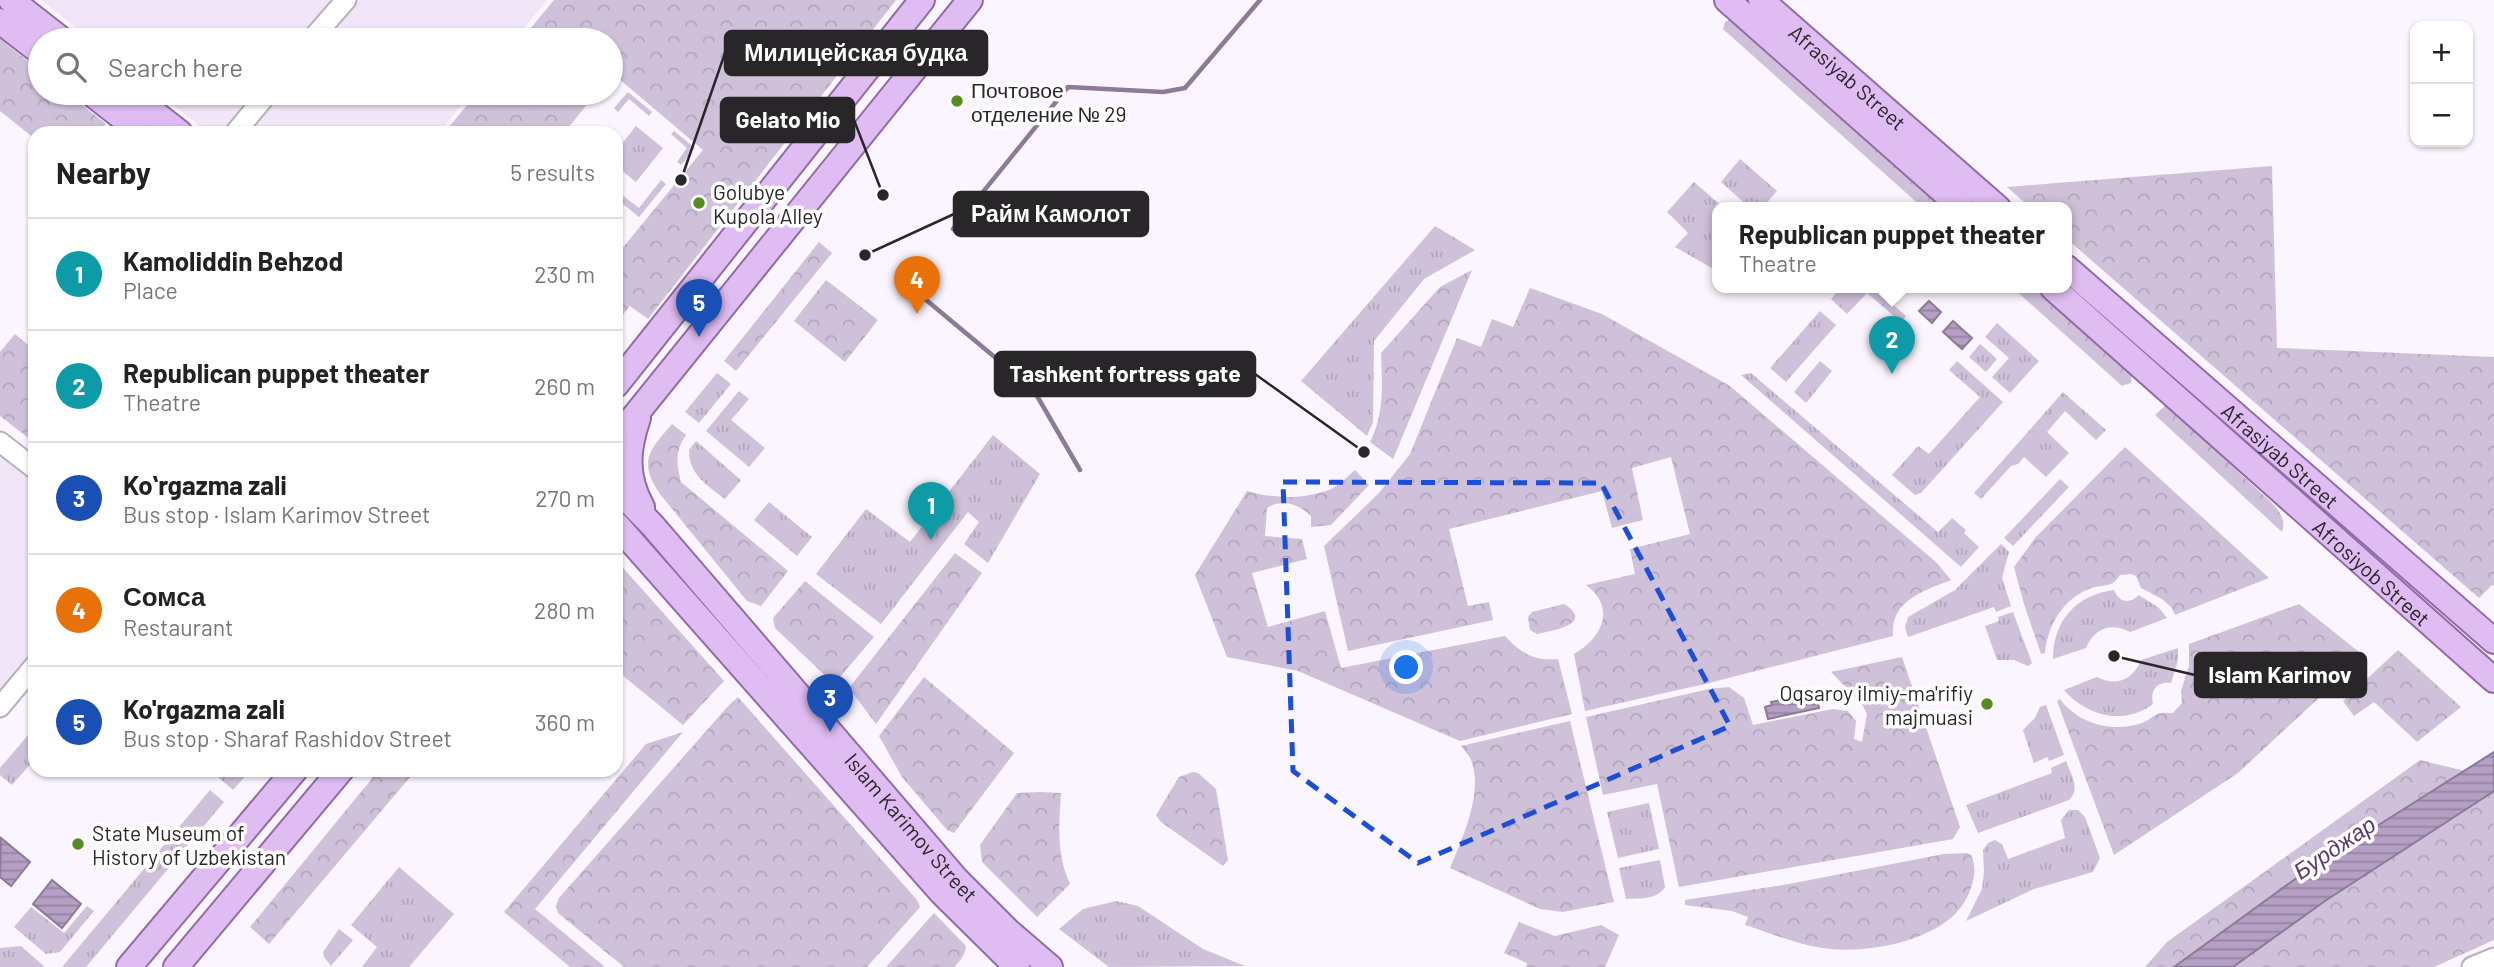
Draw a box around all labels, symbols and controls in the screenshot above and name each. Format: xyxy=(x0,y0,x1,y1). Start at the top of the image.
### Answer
street label: Afrasiyab Street xyxy=(1785,19,1912,134)
map controls xyxy=(2410,21,2473,147)
button: + xyxy=(2410,21,2473,84)
search box xyxy=(28,28,623,105)
callout: Милицейская будка xyxy=(725,31,987,75)
text: Милицейская будка xyxy=(744,38,968,66)
icon: search xyxy=(52,48,90,86)
text: Search here xyxy=(108,51,243,82)
place label: Почтовое отделение № 29 xyxy=(971,77,1126,126)
button: − xyxy=(2410,84,2473,147)
marker: Почтовое отделение № 29 xyxy=(949,93,965,109)
callout: Gelato Mio xyxy=(721,98,854,142)
text: Gelato Mio xyxy=(735,105,841,133)
text: Nearby xyxy=(56,154,151,190)
text: 5 results xyxy=(510,158,595,186)
place label: Golubye Kupola Alley xyxy=(713,179,823,228)
callout: Райм Камолот xyxy=(954,192,1148,236)
marker: Golubye Kupola Alley xyxy=(691,195,707,211)
text: Райм Камолот xyxy=(971,199,1131,227)
popup xyxy=(1712,202,2072,293)
text: Republican puppet theater xyxy=(1739,218,2045,249)
text: Kamoliddin Behzod xyxy=(123,245,343,276)
text: Theatre xyxy=(1739,249,1817,277)
pin: 4 xyxy=(894,256,940,314)
text: 1 xyxy=(75,260,83,288)
text: 230 m xyxy=(534,260,595,288)
text: Place xyxy=(123,276,178,304)
pin: 5 xyxy=(676,279,722,337)
pin: 2 xyxy=(1869,316,1915,374)
callout: Tashkent fortress gate xyxy=(995,352,1255,396)
text: Republican puppet theater xyxy=(123,357,429,388)
text: Tashkent fortress gate xyxy=(1009,359,1241,387)
text: 2 xyxy=(73,372,85,400)
text: 260 m xyxy=(534,372,595,400)
text: Theatre xyxy=(123,388,201,416)
street label: Afrasiyab Street xyxy=(2217,397,2344,513)
text: Koʻrgazma zali xyxy=(123,469,287,500)
pin: 1 xyxy=(908,482,954,540)
text: 3 xyxy=(73,484,85,512)
text: 270 m xyxy=(535,484,595,512)
text: Bus stop · Islam Karimov Street xyxy=(123,500,430,528)
street label: Afrosiyob Street xyxy=(2308,513,2436,630)
text: Сомса xyxy=(123,580,205,611)
text: 4 xyxy=(72,596,86,624)
text: 280 m xyxy=(534,596,595,624)
text: Restaurant xyxy=(123,613,233,641)
your location xyxy=(1389,650,1423,684)
callout: Islam Karimov xyxy=(2195,653,2366,697)
text: Islam Karimov xyxy=(2208,660,2352,688)
pin: 3 xyxy=(807,674,853,732)
place label: Oqsaroy ilmiy-ma'rifiy majmuasi xyxy=(1780,680,1973,729)
text: Ko'rgazma zali xyxy=(123,693,285,724)
marker: Oqsaroy ilmiy-ma'rifiy majmuasi xyxy=(1979,696,1995,712)
text: 5 xyxy=(73,708,85,736)
text: 360 m xyxy=(535,708,595,736)
text: Bus stop · Sharaf Rashidov Street xyxy=(123,724,452,752)
street label: Islam Karimov Street xyxy=(841,747,983,906)
water label: Бурджар xyxy=(2288,809,2380,885)
place label: State Museum of History of Uzbekistan xyxy=(92,820,286,869)
marker: State Museum of History of Uzbekistan xyxy=(70,836,86,852)

